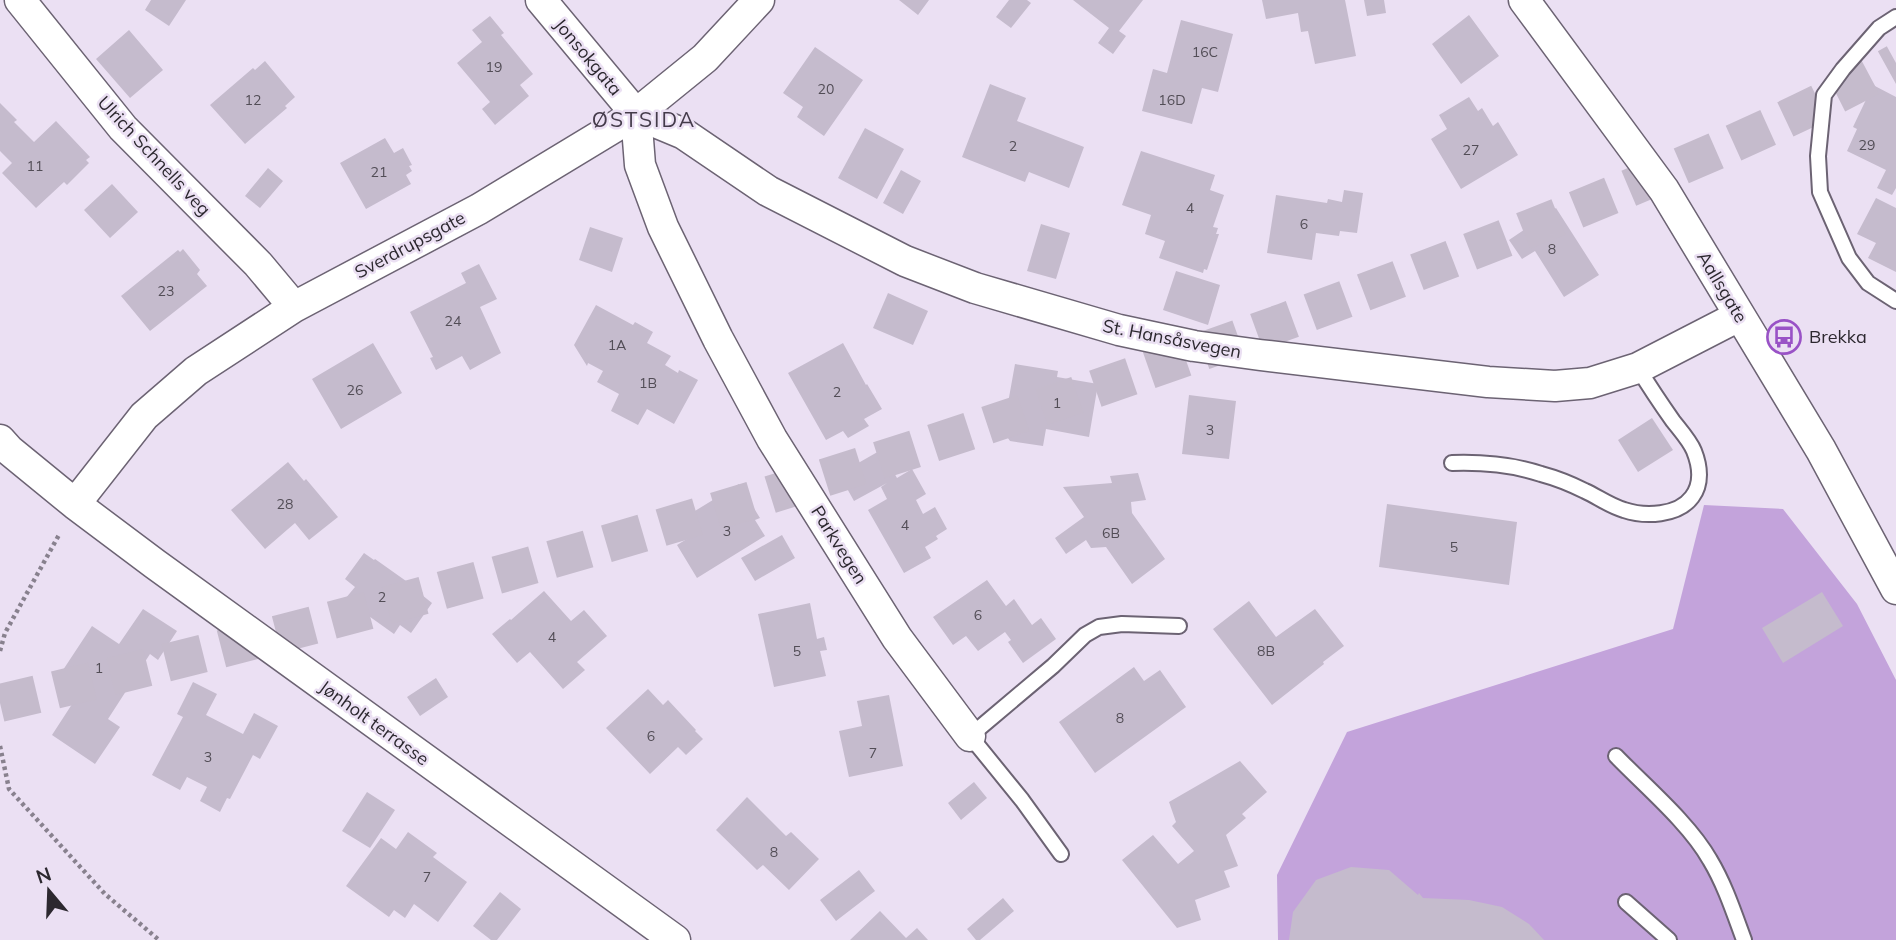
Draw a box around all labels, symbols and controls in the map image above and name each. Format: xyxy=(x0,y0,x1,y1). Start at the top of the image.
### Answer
street label: Jonsokgata xyxy=(549,13,627,100)
house number: 16C xyxy=(1192,43,1218,61)
house number: 19 xyxy=(486,58,502,76)
house number: 20 xyxy=(818,80,834,98)
street label: Ulrich Schnells veg xyxy=(93,91,216,220)
house number: 12 xyxy=(245,91,261,109)
house number: 16D xyxy=(1158,91,1186,109)
district label: ØSTSIDA xyxy=(592,106,696,132)
house number: 29 xyxy=(1859,136,1875,154)
house number: 2 xyxy=(1009,137,1017,155)
house number: 27 xyxy=(1463,141,1479,159)
house number: 11 xyxy=(27,157,43,175)
house number: 21 xyxy=(371,163,387,181)
house number: 4 xyxy=(1186,199,1195,217)
street label: Sverdrupsgate xyxy=(351,206,469,283)
house number: 6 xyxy=(1300,215,1308,233)
house number: 8 xyxy=(1548,240,1556,258)
street label: Aallsgate xyxy=(1692,247,1753,327)
house number: 23 xyxy=(158,282,174,300)
house number: 24 xyxy=(445,312,462,330)
street label: St. Hansåsvegen xyxy=(1101,314,1243,363)
bus stop icon: Brekka xyxy=(1765,318,1803,356)
place label: Brekka xyxy=(1809,325,1867,348)
house number: 1A xyxy=(608,336,627,354)
house number: 1B xyxy=(639,374,657,392)
house number: 26 xyxy=(347,381,363,399)
house number: 2 xyxy=(833,383,841,401)
house number: 1 xyxy=(1053,394,1061,412)
house number: 3 xyxy=(1206,421,1214,439)
house number: 28 xyxy=(277,495,293,513)
street label: Parkvegen xyxy=(806,501,872,588)
house number: 4 xyxy=(901,516,910,534)
house number: 3 xyxy=(723,522,731,540)
house number: 6B xyxy=(1102,524,1120,542)
house number: 5 xyxy=(1450,538,1458,556)
house number: 2 xyxy=(378,588,386,606)
house number: 6 xyxy=(974,606,982,624)
house number: 4 xyxy=(548,628,557,646)
house number: 5 xyxy=(793,642,801,660)
house number: 8B xyxy=(1257,642,1275,660)
house number: 1 xyxy=(95,659,103,677)
street label: Jønholt terrasse xyxy=(315,675,434,770)
house number: 8 xyxy=(1116,709,1124,727)
house number: 6 xyxy=(647,727,655,745)
house number: 7 xyxy=(869,744,877,762)
house number: 3 xyxy=(204,748,212,766)
house number: 8 xyxy=(770,843,778,861)
north arrow xyxy=(14,856,84,926)
text: N xyxy=(33,861,54,889)
house number: 7 xyxy=(423,868,431,886)

